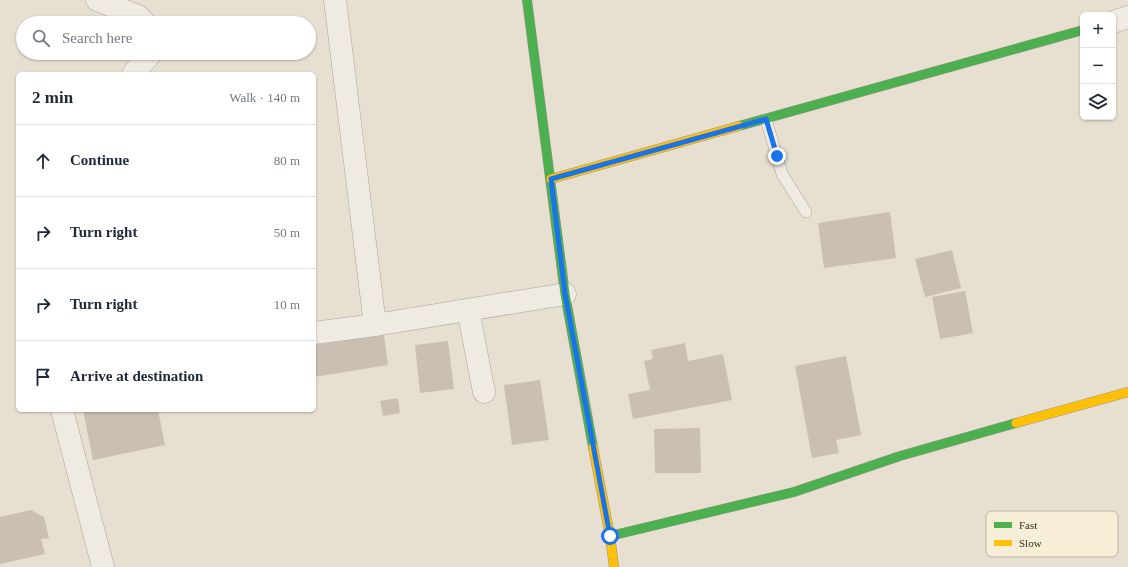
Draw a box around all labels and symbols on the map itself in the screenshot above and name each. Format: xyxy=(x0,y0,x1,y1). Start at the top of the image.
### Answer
route end xyxy=(768,147,786,165)
legend xyxy=(986,511,1118,557)
text: Fast xyxy=(1019,519,1037,531)
route start xyxy=(601,527,619,545)
text: Slow xyxy=(1019,537,1042,549)

